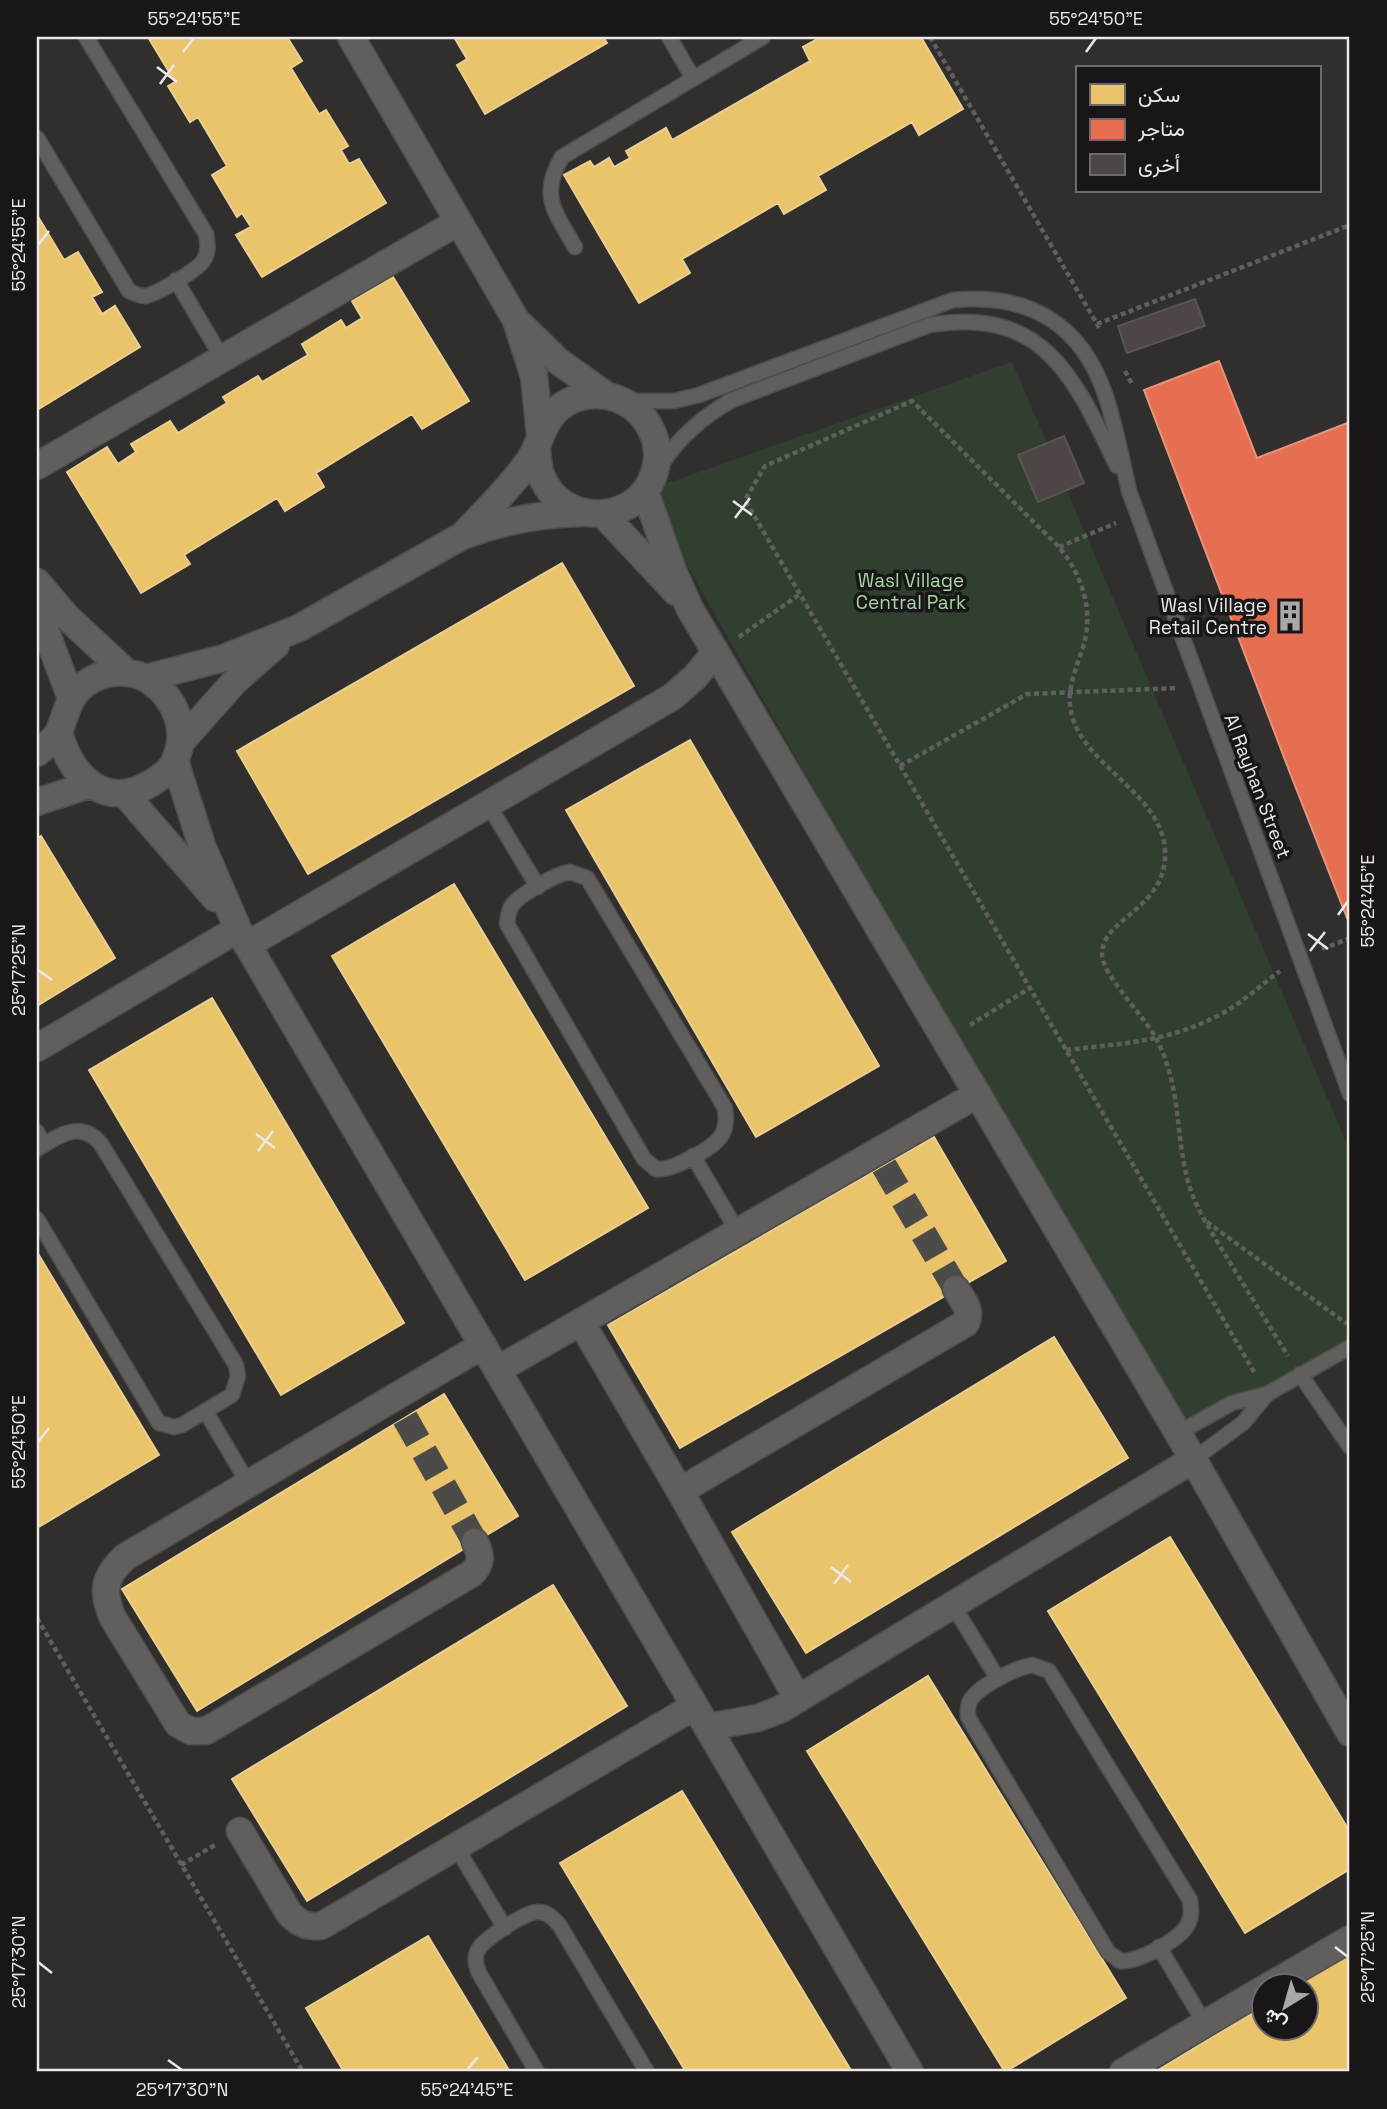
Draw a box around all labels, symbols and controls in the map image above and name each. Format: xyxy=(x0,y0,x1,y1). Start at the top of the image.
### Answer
text: 55°24'55"E xyxy=(147,7,241,30)
text: 55°24'50"E xyxy=(1049,7,1143,30)
legend xyxy=(1076,66,1320,192)
text: سكن xyxy=(1138,81,1180,108)
text: متاجر xyxy=(1137,115,1185,142)
text: أخرى xyxy=(1138,151,1180,178)
text: 55°24'55"E xyxy=(7,198,30,292)
park label: Wasl Village Central Park xyxy=(856,568,966,615)
place label: Wasl Village Retail Centre xyxy=(1149,593,1267,640)
building icon: Wasl Village Retail Centre xyxy=(1273,599,1307,633)
street label: Al Rayhan Street xyxy=(1218,710,1297,862)
text: 55°24'45"E xyxy=(1356,855,1379,947)
text: 25°17'25"N xyxy=(7,924,30,1016)
text: 55°24'50"E xyxy=(7,1395,30,1489)
text: 25°17'25"N xyxy=(1356,1911,1379,2003)
text: 25°17'30"N xyxy=(7,1916,30,2008)
north arrow xyxy=(1250,1972,1320,2042)
text: ش xyxy=(1258,2003,1292,2037)
text: 25°17'30"N xyxy=(136,2078,228,2101)
text: 55°24'45"E xyxy=(421,2078,513,2101)

